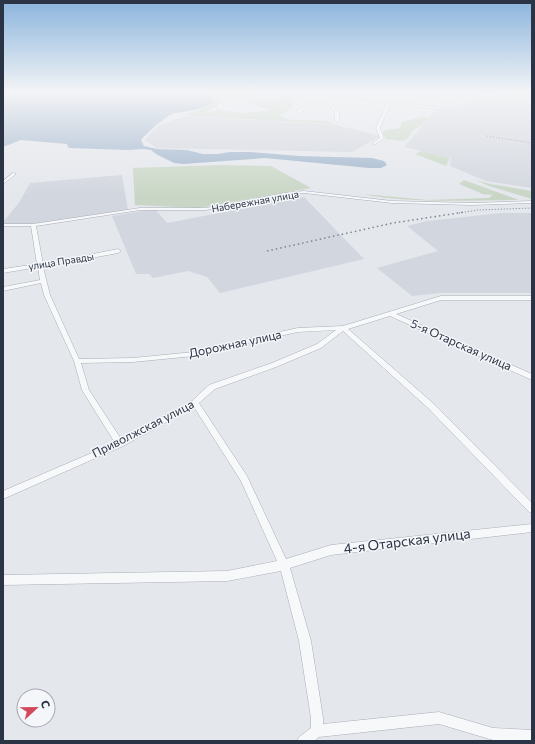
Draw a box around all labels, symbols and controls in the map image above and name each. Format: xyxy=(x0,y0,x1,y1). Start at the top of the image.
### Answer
street label: Набережная улица xyxy=(210,187,300,215)
street label: улица Правды xyxy=(27,250,95,272)
street label: 5-я Отарская улица xyxy=(409,315,514,373)
street label: Дорожная улица xyxy=(187,326,282,360)
street label: Приволжская улица xyxy=(89,396,196,460)
street label: 4-я Отарская улица xyxy=(342,524,471,557)
north arrow xyxy=(16,688,56,728)
text: С xyxy=(38,698,53,710)

